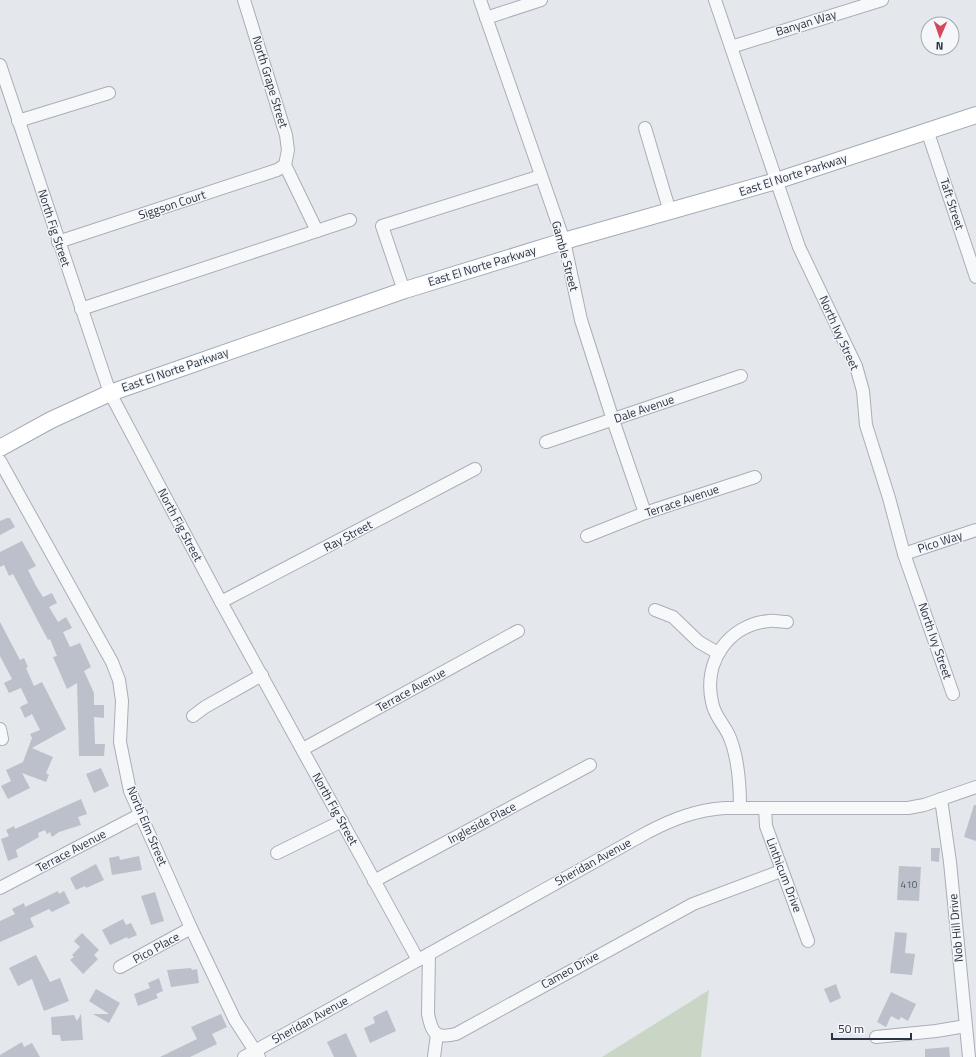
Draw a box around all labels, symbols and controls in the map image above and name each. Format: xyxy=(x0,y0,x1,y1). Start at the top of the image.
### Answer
street label: Banyan Way xyxy=(773,4,839,41)
north arrow xyxy=(920,16,960,56)
street label: North Grape Street xyxy=(247,33,294,131)
text: N xyxy=(936,38,944,54)
street label: East El Norte Parkway xyxy=(736,148,849,201)
street label: Taft Street xyxy=(935,176,970,233)
street label: Siggson Court xyxy=(136,184,209,224)
street label: North Fig Street xyxy=(33,187,76,270)
street label: Gamble Street xyxy=(547,219,584,294)
street label: East El Norte Parkway xyxy=(425,240,539,291)
street label: North Ivy Street xyxy=(815,292,865,374)
street label: East El Norte Parkway xyxy=(119,342,231,397)
street label: Dale Avenue xyxy=(611,389,677,428)
street label: Terrace Avenue xyxy=(642,479,721,522)
street label: North Fig Street xyxy=(153,485,208,565)
street label: Ray Street xyxy=(320,514,376,556)
street label: Pico Way xyxy=(915,525,965,558)
street label: North Ivy Street xyxy=(913,600,958,682)
street label: Terrace Avenue xyxy=(372,663,449,717)
street label: North Fig Street xyxy=(308,769,364,849)
street label: North Elm Street xyxy=(122,783,173,869)
street label: Ingleside Place xyxy=(444,797,519,849)
street label: Terrace Avenue xyxy=(32,824,109,877)
street label: Sheridan Avenue xyxy=(551,833,634,890)
street label: Linthicum Drive xyxy=(762,835,807,915)
house number: 410 xyxy=(901,877,918,892)
street label: Nob Hill Drive xyxy=(943,893,968,963)
street label: Pico Place xyxy=(129,927,183,968)
street label: Cameo Drive xyxy=(537,946,602,993)
street label: Sheridan Avenue xyxy=(268,991,351,1048)
scale bar xyxy=(832,1015,911,1041)
text: 50 m xyxy=(838,1019,864,1038)

